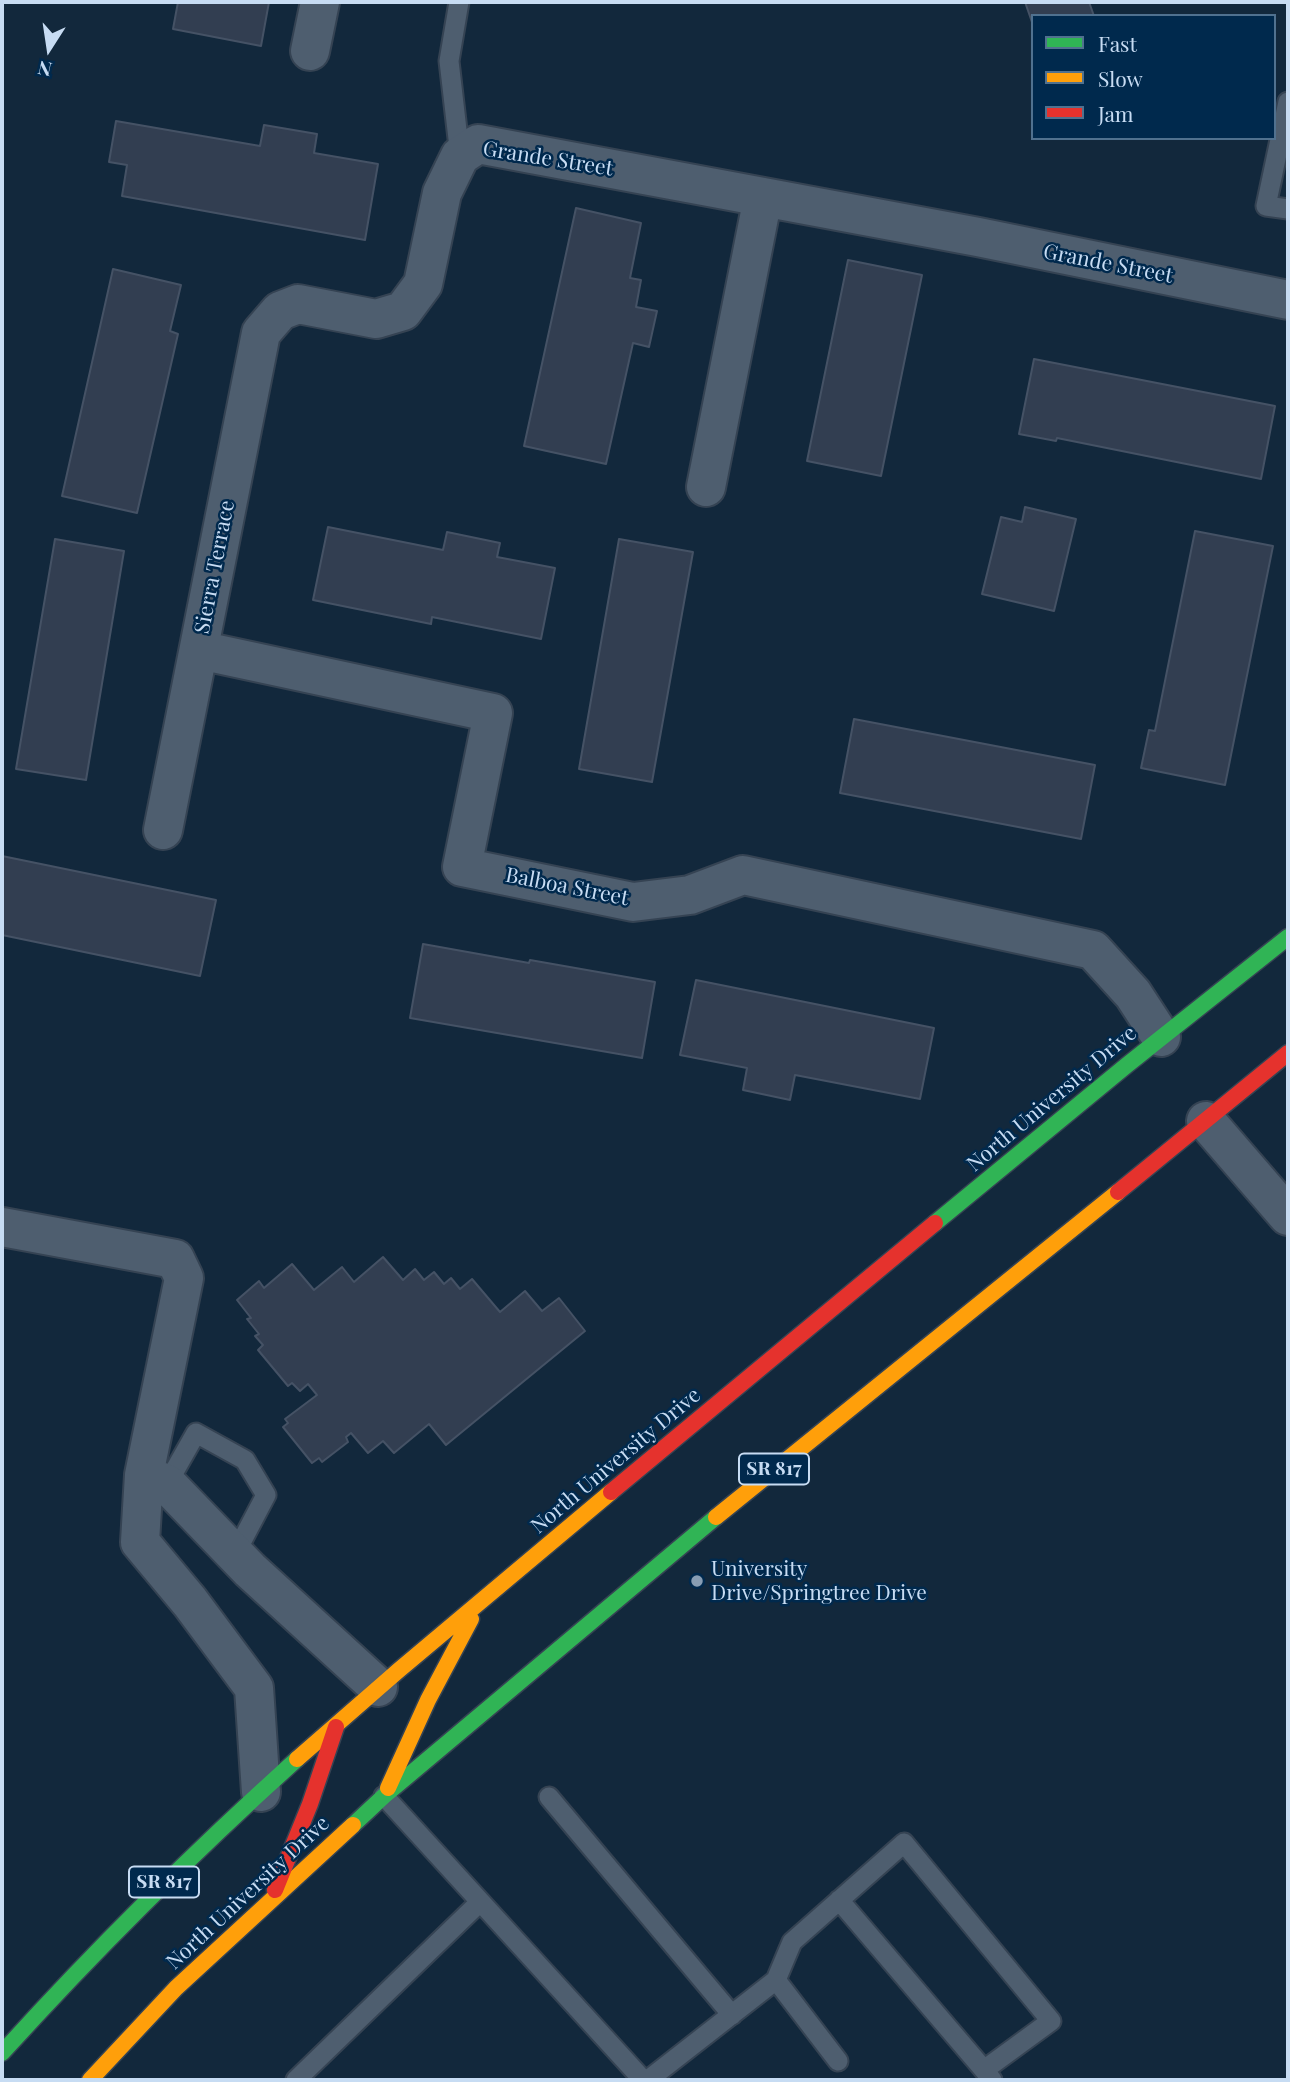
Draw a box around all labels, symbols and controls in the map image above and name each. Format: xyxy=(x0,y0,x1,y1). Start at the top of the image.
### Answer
north arrow xyxy=(14,14,84,84)
legend xyxy=(1031,14,1276,140)
text: Fast xyxy=(1098,29,1137,57)
text: N xyxy=(35,55,54,84)
text: Slow xyxy=(1098,64,1143,92)
text: Jam xyxy=(1098,99,1134,127)
street label: Grande Street xyxy=(481,136,615,182)
street label: Grande Street xyxy=(1041,239,1175,289)
street label: Sierra Terrace xyxy=(190,498,240,636)
street label: Balboa Street xyxy=(503,863,631,911)
street label: North University Drive xyxy=(962,1021,1142,1177)
street label: North University Drive xyxy=(526,1383,706,1539)
road number: SR 817 xyxy=(739,1454,809,1484)
place label: University Drive/Springtree Drive xyxy=(711,1556,927,1606)
marker: University Drive/Springtree Drive xyxy=(689,1573,705,1589)
street label: North University Drive xyxy=(161,1811,335,1975)
road number: SR 817 xyxy=(129,1866,199,1898)

